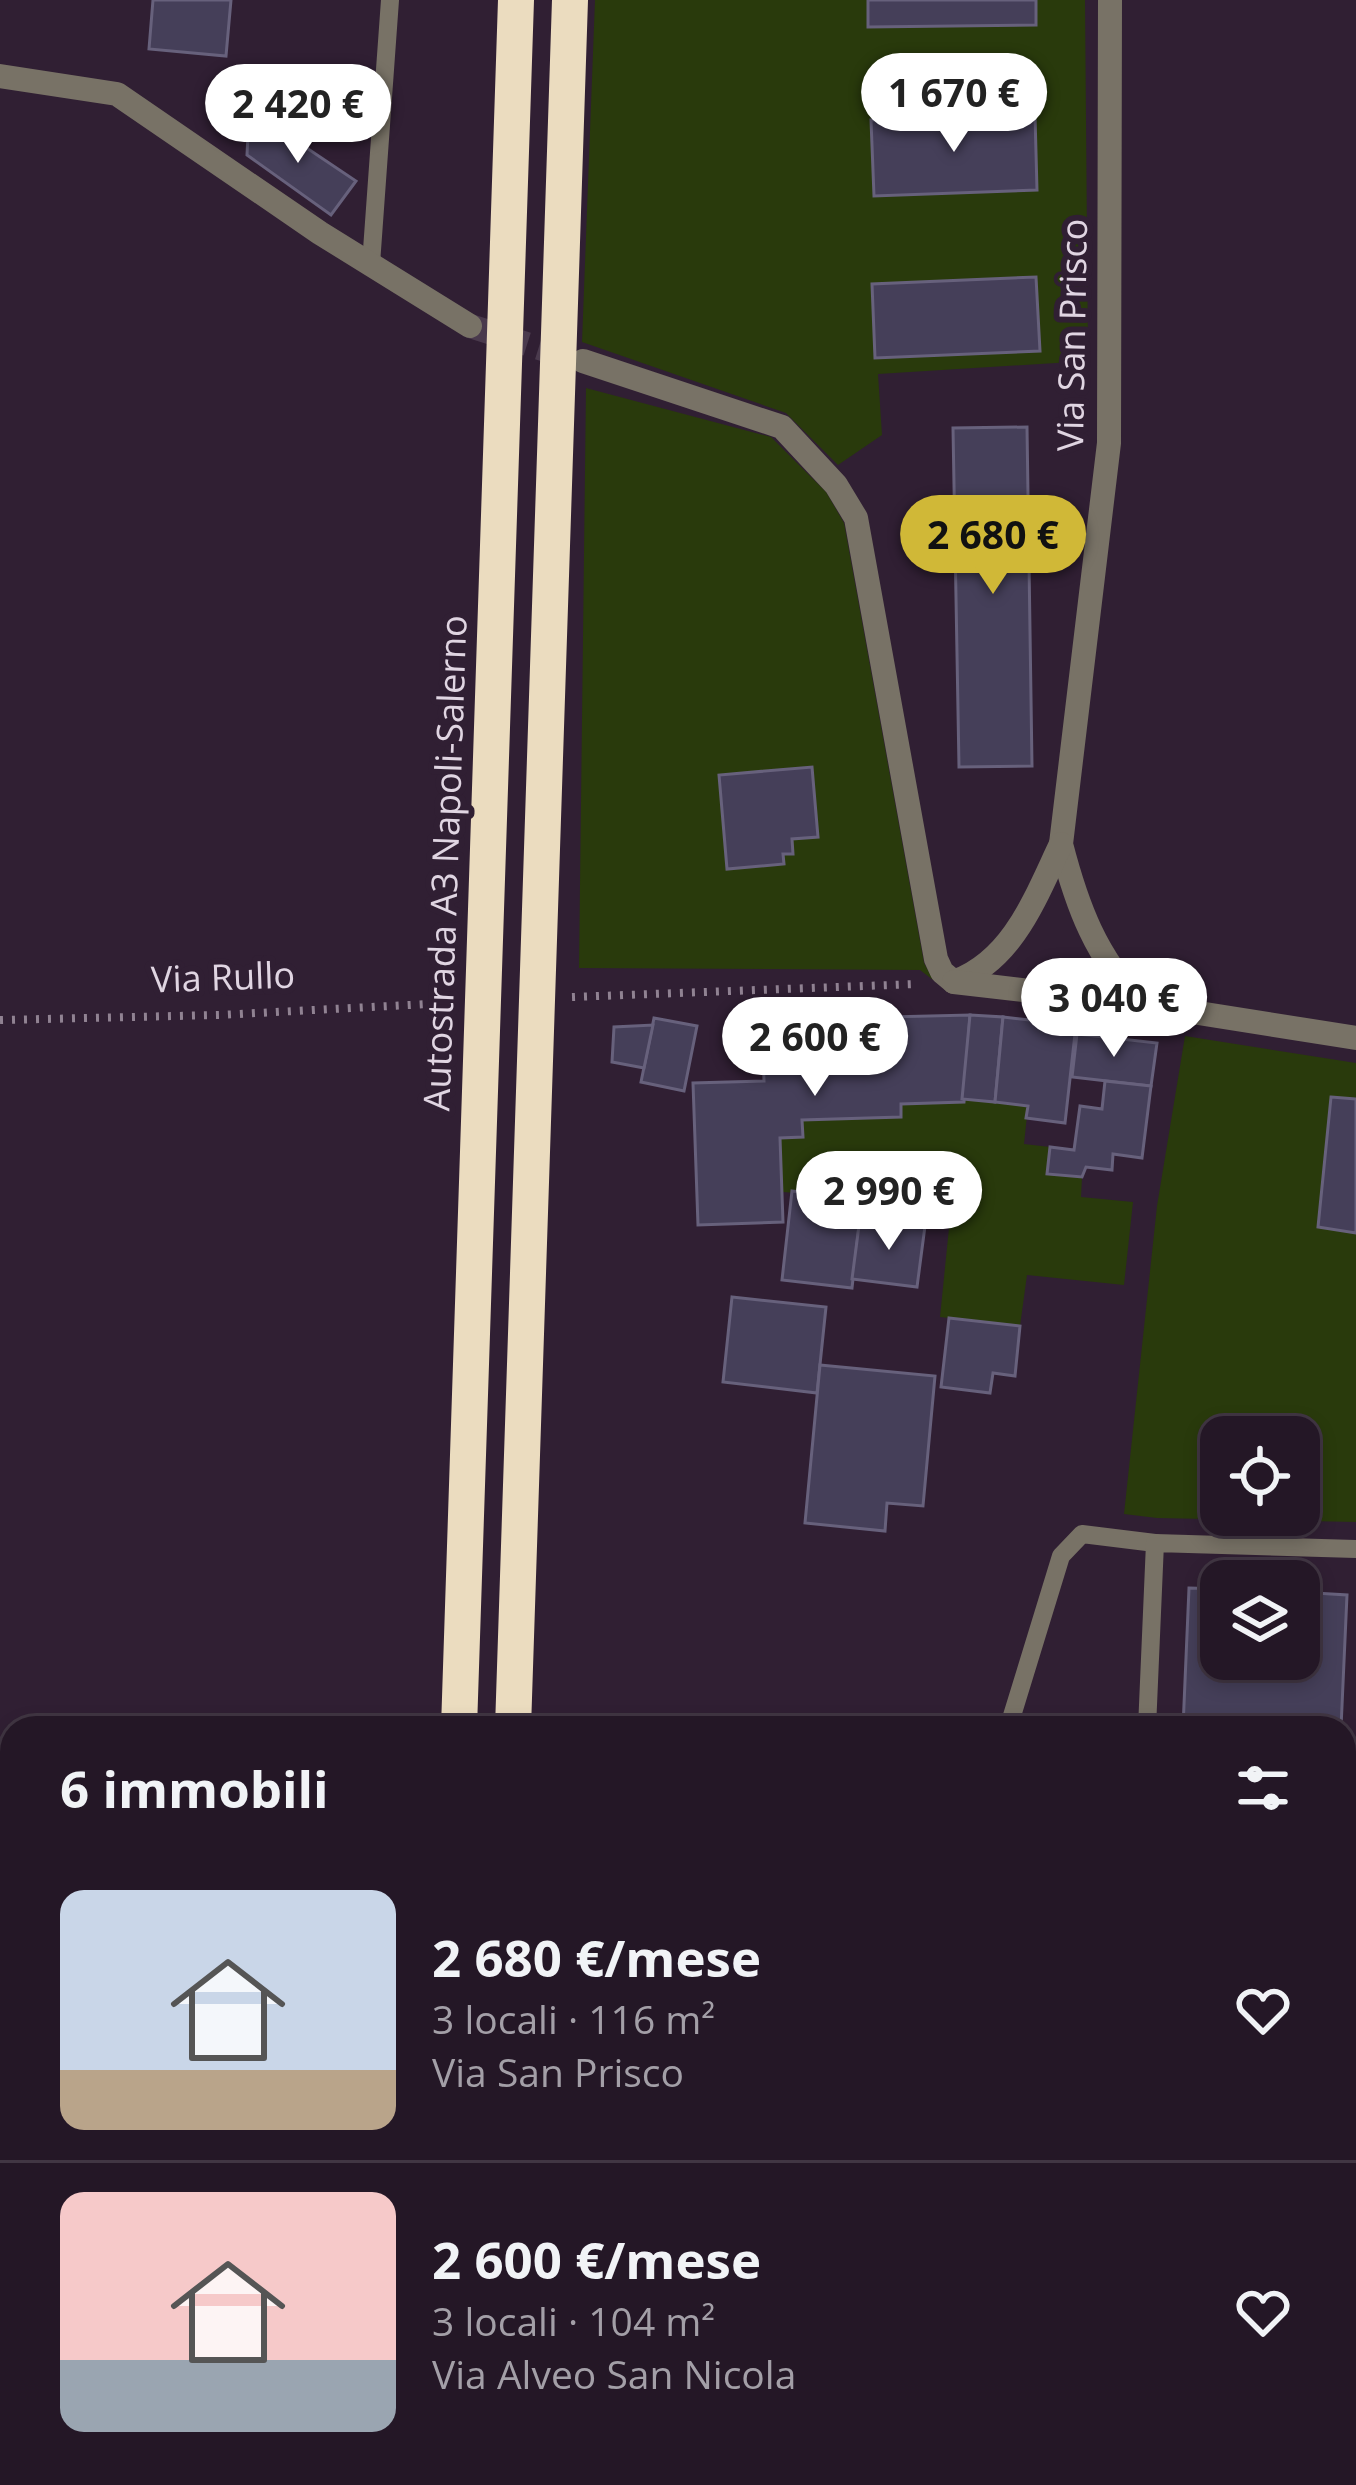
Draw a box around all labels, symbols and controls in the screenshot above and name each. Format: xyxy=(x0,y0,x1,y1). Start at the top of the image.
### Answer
pin: 1 670 € xyxy=(843,53,1065,155)
pin: 2 420 € xyxy=(187,64,409,166)
text: 1 670 € xyxy=(888,65,1020,118)
text: 2 420 € xyxy=(232,76,364,129)
street label: Via San Prisco xyxy=(1045,218,1098,452)
pin: 2 680 € xyxy=(882,495,1104,597)
text: 2 680 € xyxy=(927,507,1059,560)
street label: Autostrada A3 Napoli-Salerno xyxy=(411,614,478,1112)
street label: Via Rullo xyxy=(150,950,296,1003)
pin: 3 040 € xyxy=(1003,958,1225,1060)
text: 3 040 € xyxy=(1048,970,1180,1023)
pin: 2 600 € xyxy=(704,997,926,1099)
text: 2 600 € xyxy=(749,1009,881,1062)
pin: 2 990 € xyxy=(778,1151,1000,1253)
text: 2 990 € xyxy=(823,1163,955,1216)
map controls xyxy=(1200,1416,1320,1680)
button: locate xyxy=(1200,1416,1320,1536)
button: layers xyxy=(1200,1560,1320,1680)
text: 6 immobili xyxy=(60,1753,329,1823)
icon: filters xyxy=(1230,1755,1296,1821)
text: 2 680 €/mese xyxy=(432,1922,761,1992)
icon: home xyxy=(156,1938,300,2082)
icon: heart xyxy=(1230,1977,1296,2043)
text: 3 locali · 116 m² xyxy=(432,1992,715,2045)
text: Via San Prisco xyxy=(432,2045,684,2098)
text: 2 600 €/mese xyxy=(432,2224,761,2294)
icon: home xyxy=(156,2240,300,2384)
icon: heart xyxy=(1230,2279,1296,2345)
text: 3 locali · 104 m² xyxy=(432,2294,715,2347)
text: Via Alveo San Nicola xyxy=(432,2347,796,2400)

